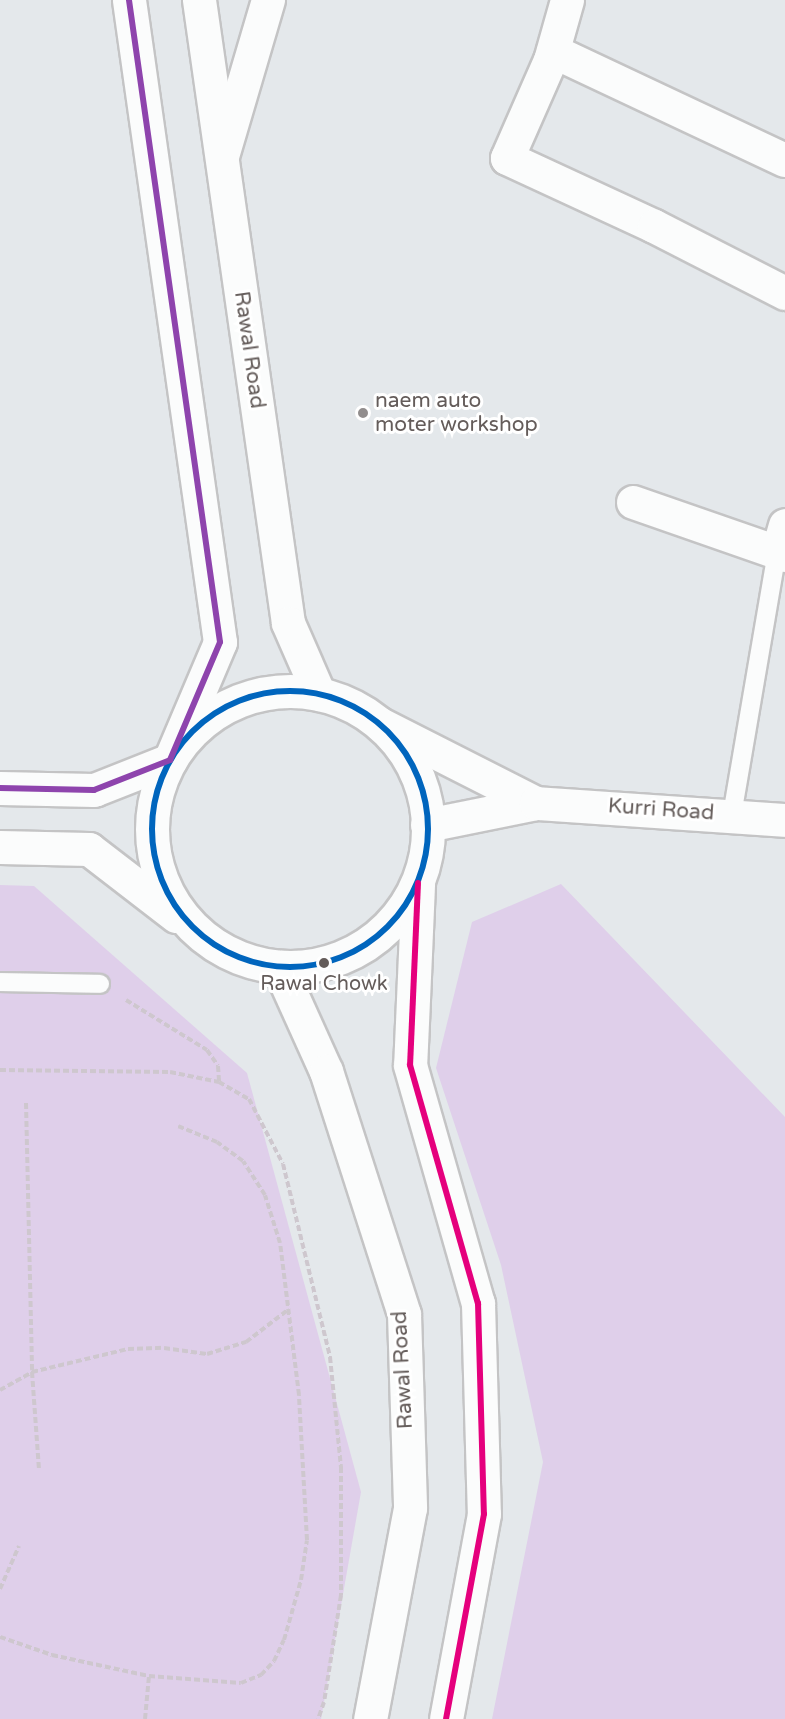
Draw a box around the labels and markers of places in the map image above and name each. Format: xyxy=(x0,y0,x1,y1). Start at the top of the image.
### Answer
place label: naem auto moter workshop xyxy=(375,388,538,438)
marker: naem auto moter workshop xyxy=(356,406,370,420)
marker: Rawal Chowk xyxy=(318,957,330,969)
place label: Rawal Chowk xyxy=(260,972,388,996)

